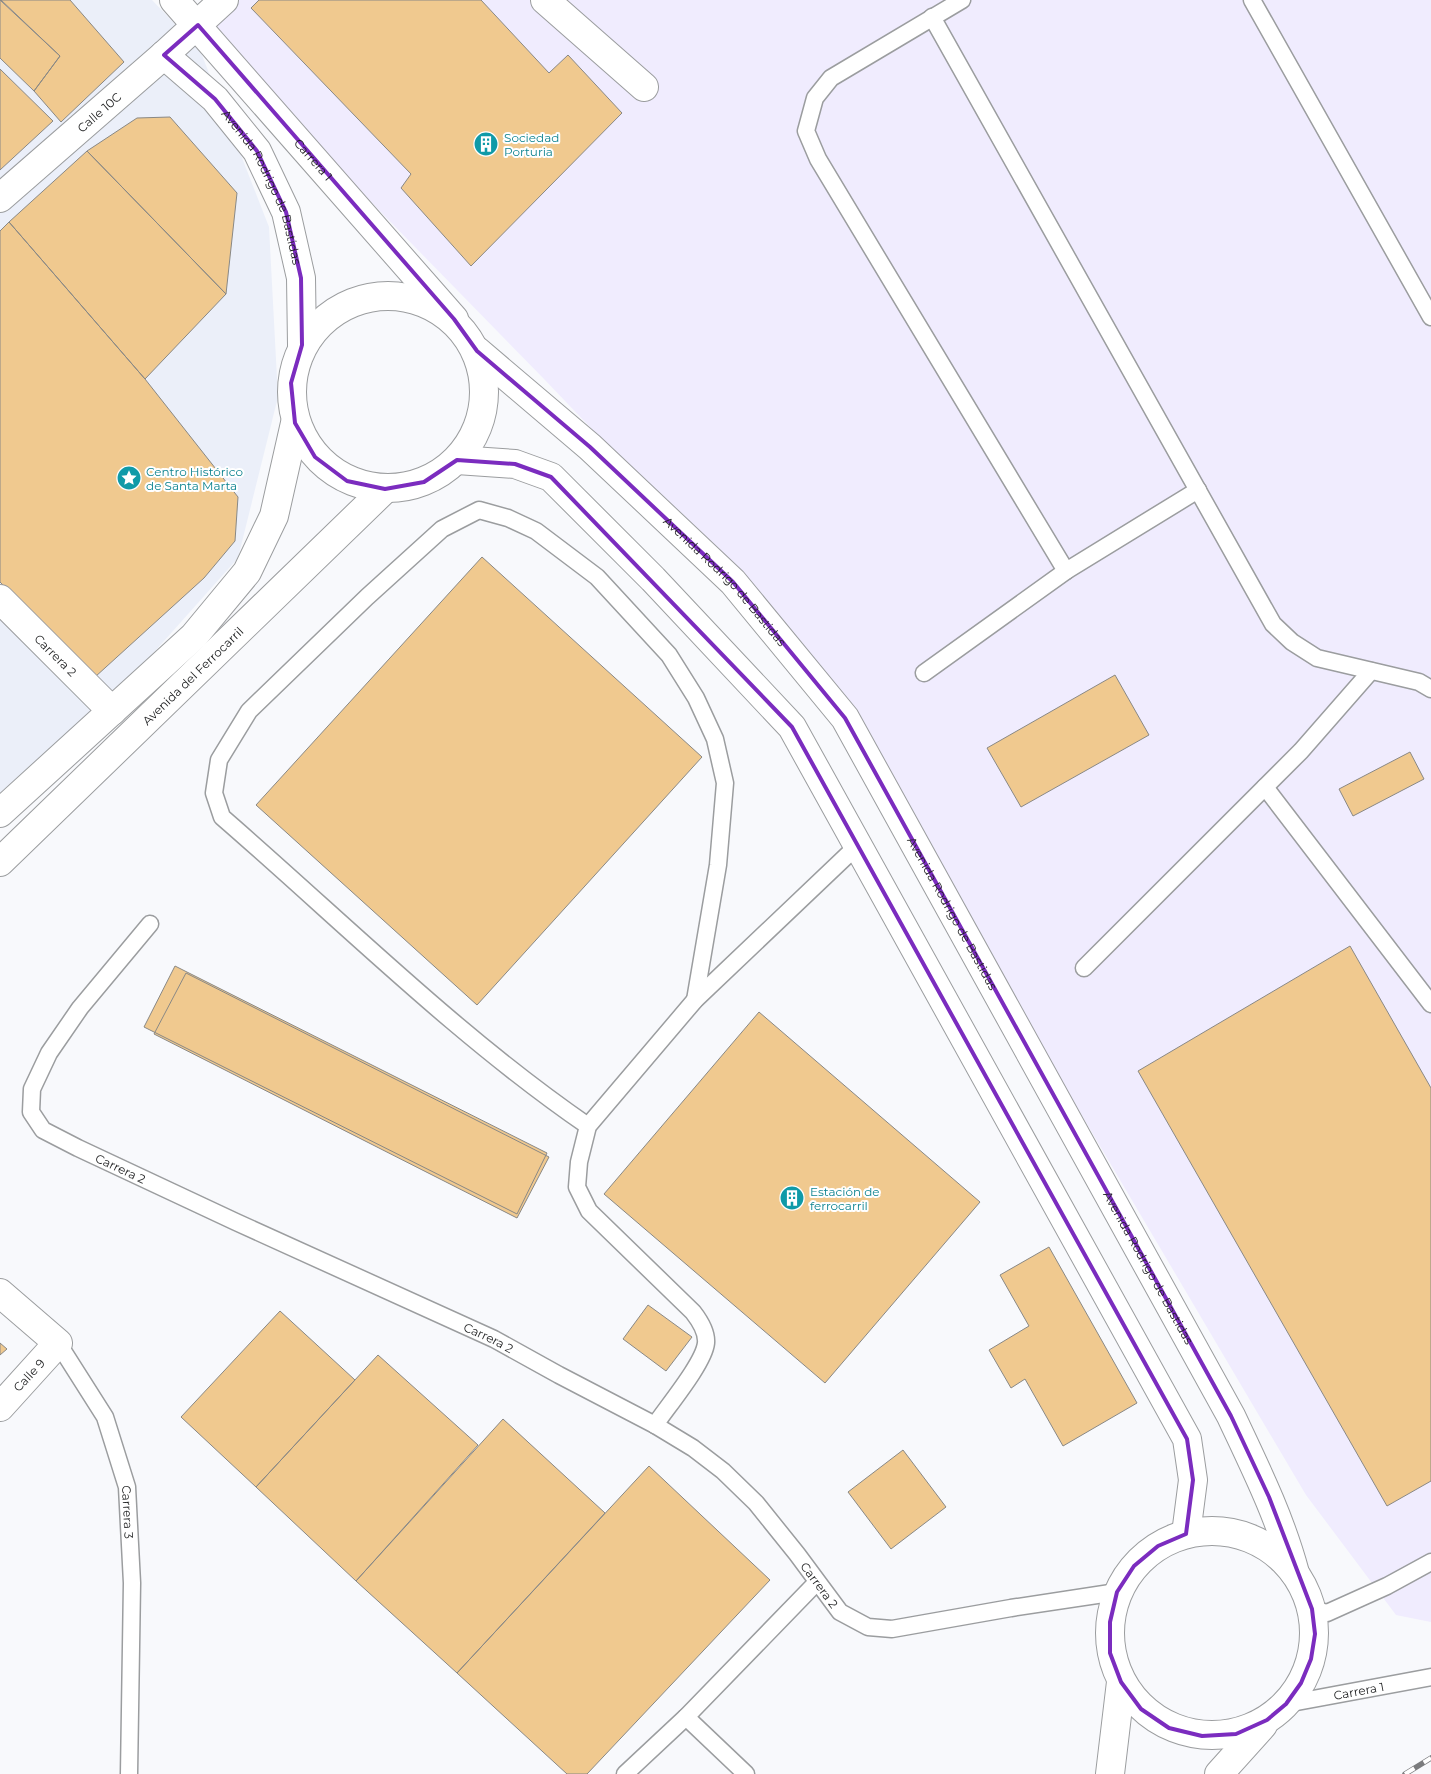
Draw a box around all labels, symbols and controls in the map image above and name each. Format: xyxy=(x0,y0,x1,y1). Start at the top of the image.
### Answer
street label: Calle 10C xyxy=(74,88,124,135)
street label: Avenida Rodrigo de Bastidas xyxy=(219,106,305,266)
place label: Sociedad Porturia xyxy=(504,130,559,159)
building icon: Sociedad Porturia xyxy=(473,131,499,157)
street label: Carrera 1 xyxy=(291,135,336,183)
place label: Centro Histórico de Santa Marta xyxy=(146,464,243,493)
place icon: Centro Histórico de Santa Marta xyxy=(116,465,142,491)
street label: Avenida Rodrigo de Bastidas xyxy=(661,513,790,649)
street label: Avenida del Ferrocarril xyxy=(139,623,246,728)
street label: Carrera 2 xyxy=(32,631,80,679)
street label: Avenida Rodrigo de Bastidas xyxy=(905,834,1001,992)
street label: Carrera 2 xyxy=(93,1150,148,1186)
place label: Estación de ferrocarril xyxy=(810,1184,880,1213)
building icon: Estación de ferrocarril xyxy=(779,1185,805,1211)
street label: Avenida Rodrigo de Bastidas xyxy=(1101,1188,1197,1347)
street label: Carrera 2 xyxy=(461,1319,516,1356)
street label: Calle 9 xyxy=(10,1355,48,1395)
street label: Carrera 3 xyxy=(119,1485,137,1539)
street label: Carrera 2 xyxy=(798,1559,842,1611)
street label: Carrera 1 xyxy=(1332,1678,1385,1703)

